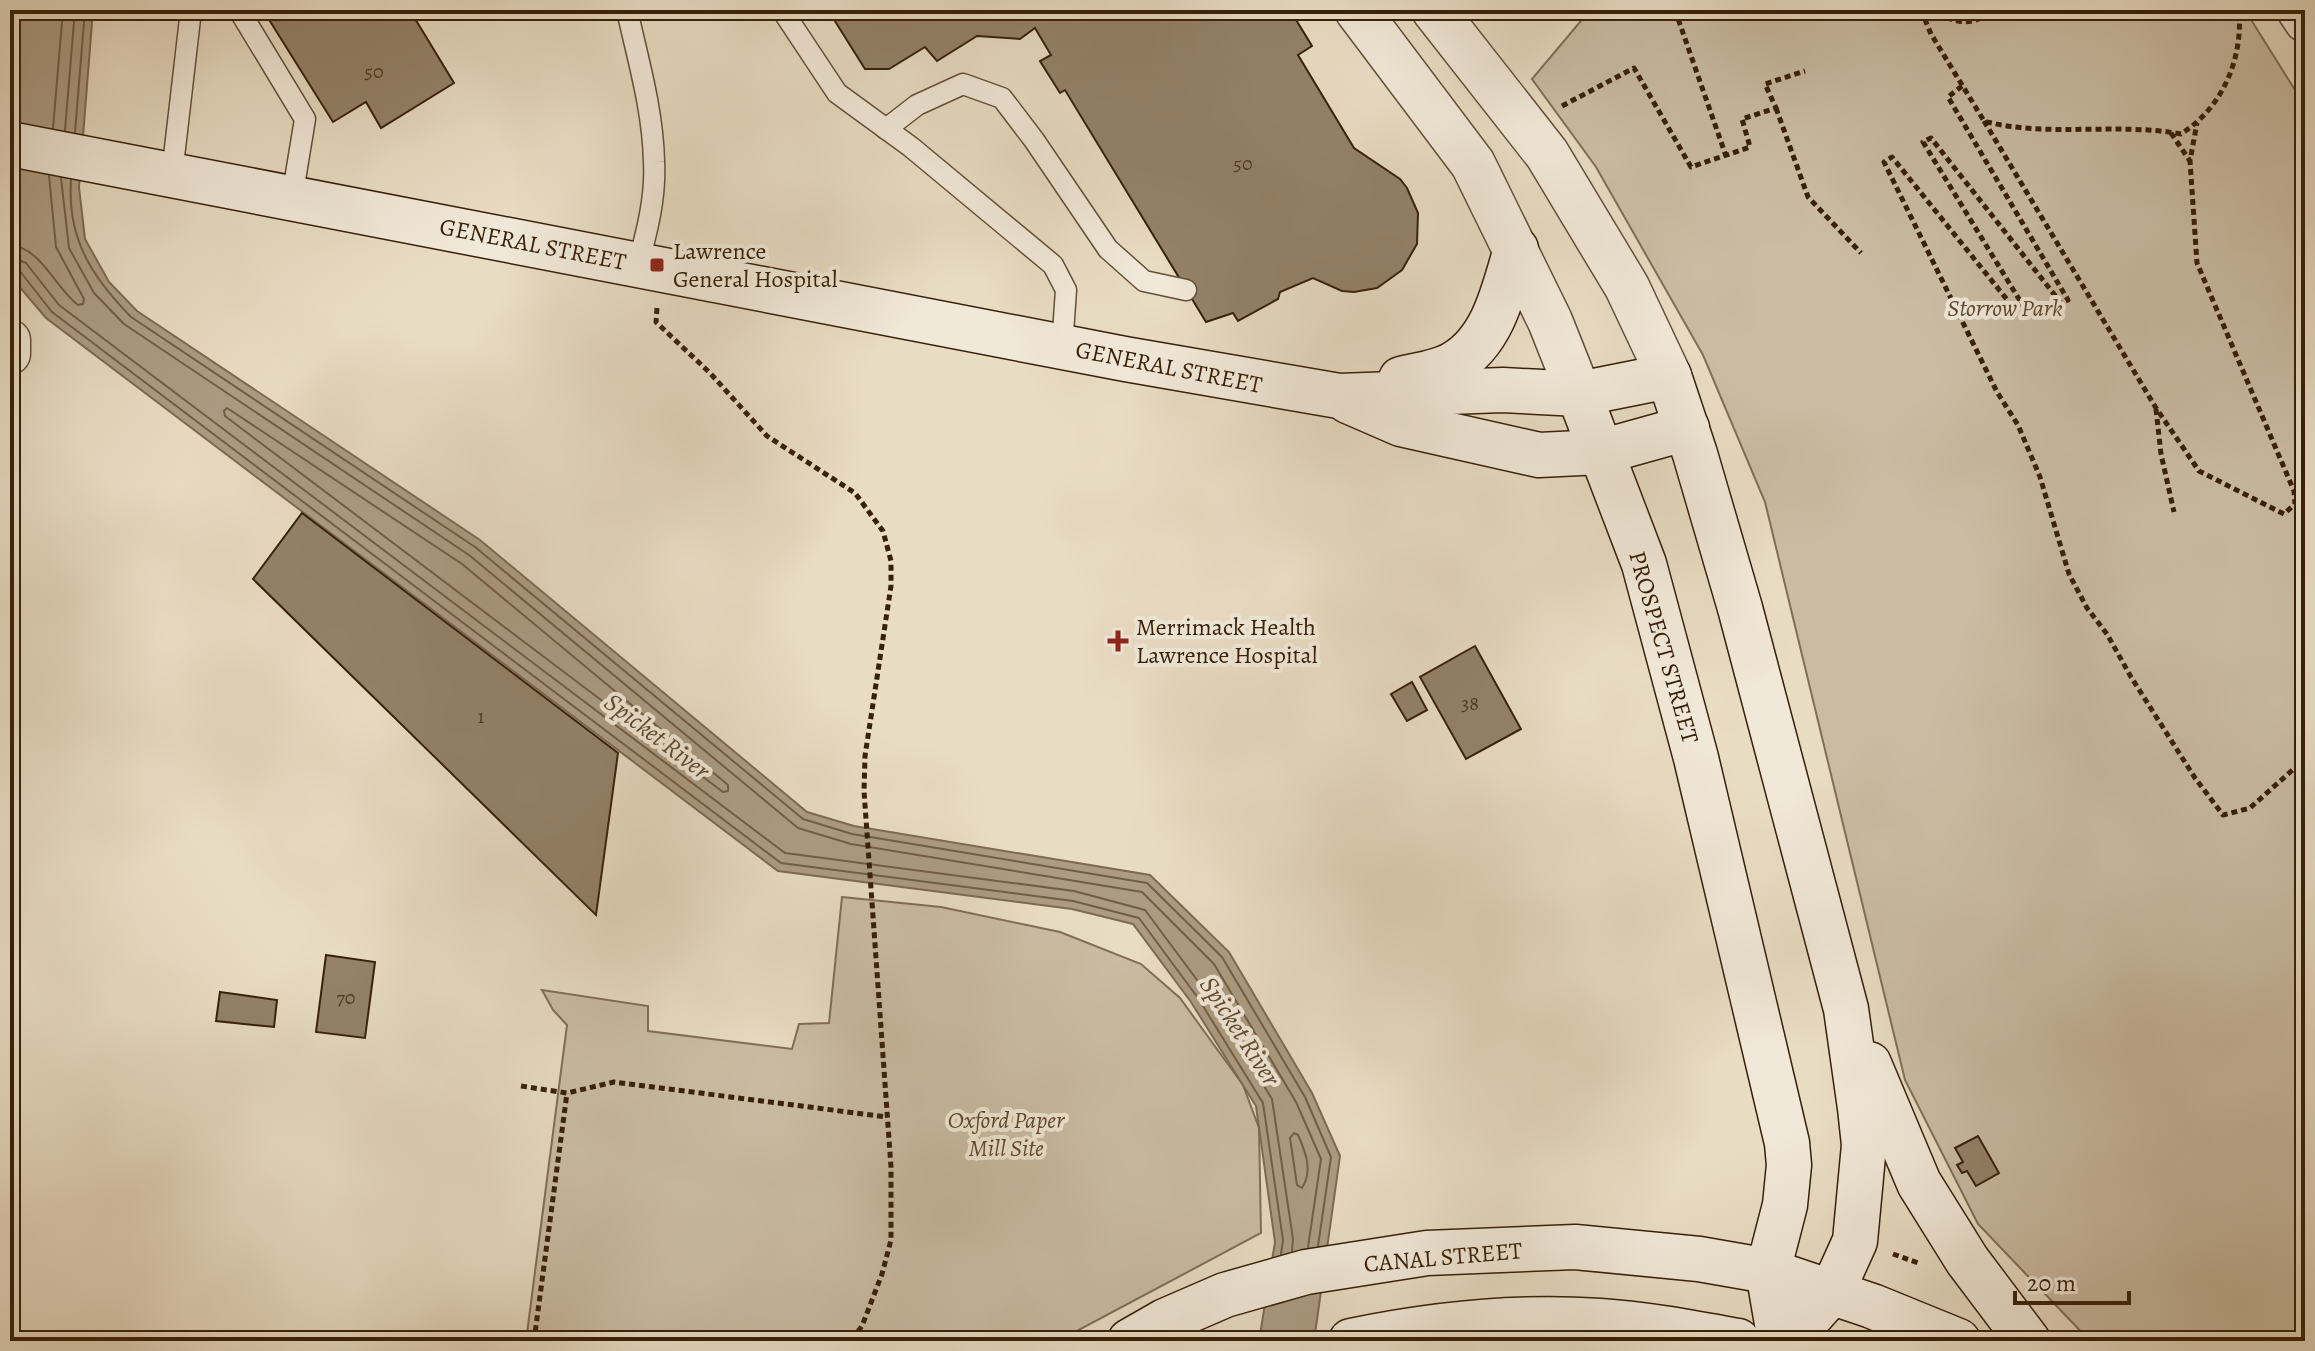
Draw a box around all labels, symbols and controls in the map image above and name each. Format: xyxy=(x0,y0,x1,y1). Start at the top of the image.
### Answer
house number: 50 xyxy=(364,58,384,85)
house number: 50 xyxy=(1233,150,1253,177)
street label: GENERAL STREET xyxy=(437,210,629,278)
place label: Lawrence General Hospital xyxy=(673,235,838,295)
marker: Lawrence General Hospital xyxy=(648,256,666,274)
park label: Storrow Park xyxy=(1947,292,2063,324)
street label: GENERAL STREET xyxy=(1073,333,1265,401)
street label: PROSPECT STREET xyxy=(1621,547,1707,747)
place label: Merrimack Health Lawrence Hospital xyxy=(1136,611,1318,671)
marker: Merrimack Health Lawrence Hospital xyxy=(1107,630,1129,652)
water label: Spicket River xyxy=(597,685,718,788)
house number: 38 xyxy=(1461,690,1479,717)
house number: 1 xyxy=(478,703,485,730)
water label: Spicket River xyxy=(1192,969,1289,1093)
house number: 70 xyxy=(336,984,356,1011)
park label: Oxford Paper Mill Site xyxy=(948,1104,1065,1164)
street label: CANAL STREET xyxy=(1362,1234,1524,1280)
scale bar xyxy=(2015,1255,2129,1305)
text: 20 m xyxy=(2027,1267,2076,1299)

